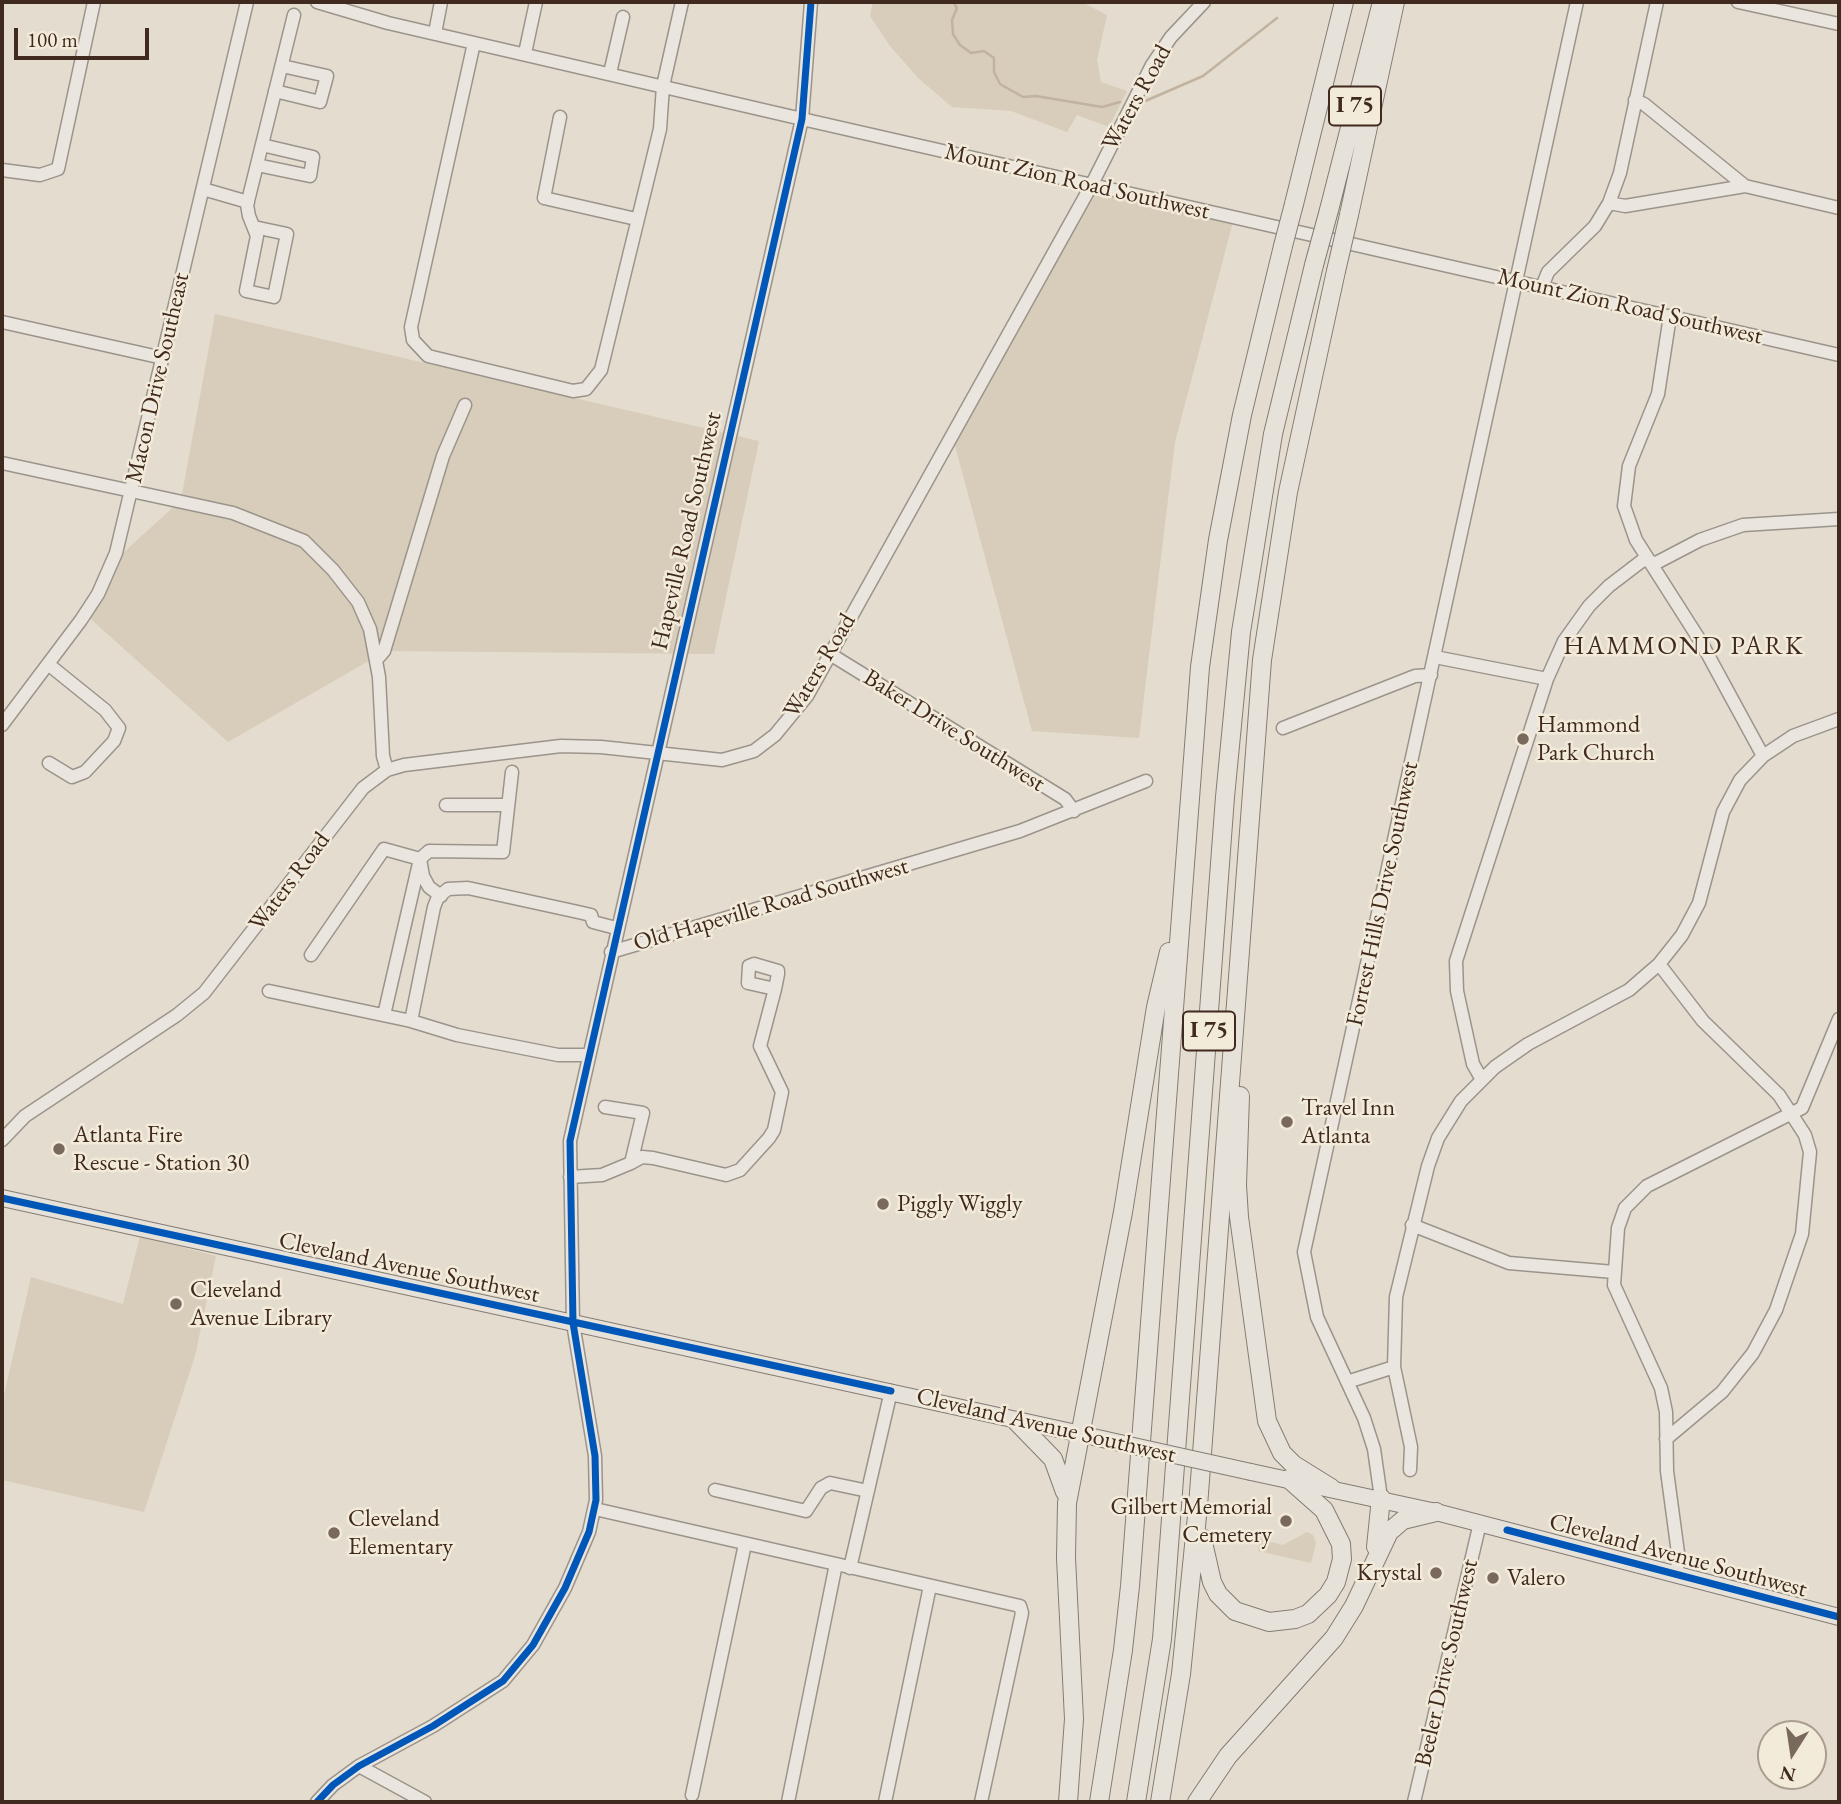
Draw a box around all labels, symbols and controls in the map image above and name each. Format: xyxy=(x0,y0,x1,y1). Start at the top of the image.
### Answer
scale bar xyxy=(18,14,152,58)
text: 100 m xyxy=(27,26,78,53)
street label: Waters Road xyxy=(1096,40,1178,156)
road number: I 75 xyxy=(1329,86,1381,125)
street label: Mount Zion Road Southwest xyxy=(942,138,1212,226)
street label: Mount Zion Road Southwest xyxy=(1495,263,1765,351)
street label: Macon Drive Southeast xyxy=(120,270,196,486)
street label: Hapeville Road Southwest xyxy=(646,409,728,653)
street label: Waters Road xyxy=(778,609,862,723)
district label: HAMMOND PARK xyxy=(1565,631,1803,663)
street label: Baker Drive Southwest xyxy=(858,664,1050,798)
place label: Hammond Park Church xyxy=(1537,711,1655,767)
marker: Hammond Park Church xyxy=(1515,731,1531,747)
street label: Forrest Hills Drive Southwest xyxy=(1341,759,1425,1029)
street label: Waters Road xyxy=(243,827,337,937)
street label: Old Hapeville Road Southwest xyxy=(630,852,912,958)
road number: I 75 xyxy=(1183,1012,1235,1050)
place label: Travel Inn Atlanta xyxy=(1301,1094,1395,1150)
marker: Travel Inn Atlanta xyxy=(1279,1114,1295,1130)
place label: Atlanta Fire Rescue - Station 30 xyxy=(73,1121,249,1177)
marker: Atlanta Fire Rescue - Station 30 xyxy=(51,1141,67,1157)
place label: Piggly Wiggly xyxy=(897,1190,1023,1218)
marker: Piggly Wiggly xyxy=(875,1196,891,1212)
street label: Cleveland Avenue Southwest xyxy=(276,1226,542,1310)
place label: Cleveland Avenue Library xyxy=(190,1276,332,1332)
marker: Cleveland Avenue Library xyxy=(168,1296,184,1312)
street label: Cleveland Avenue Southwest xyxy=(913,1382,1179,1470)
place label: Gilbert Memorial Cemetery xyxy=(1111,1493,1272,1549)
place label: Cleveland Elementary xyxy=(348,1505,453,1561)
street label: Cleveland Avenue Southwest xyxy=(1546,1508,1810,1604)
marker: Gilbert Memorial Cemetery xyxy=(1278,1513,1294,1529)
marker: Cleveland Elementary xyxy=(326,1525,342,1541)
street label: Beeler Drive Southwest xyxy=(1409,1556,1485,1770)
place label: Krystal xyxy=(1357,1559,1422,1587)
place label: Valero xyxy=(1507,1564,1565,1592)
marker: Krystal xyxy=(1428,1565,1444,1581)
marker: Valero xyxy=(1485,1570,1501,1586)
north arrow xyxy=(1757,1720,1827,1790)
text: N xyxy=(1778,1760,1798,1788)

